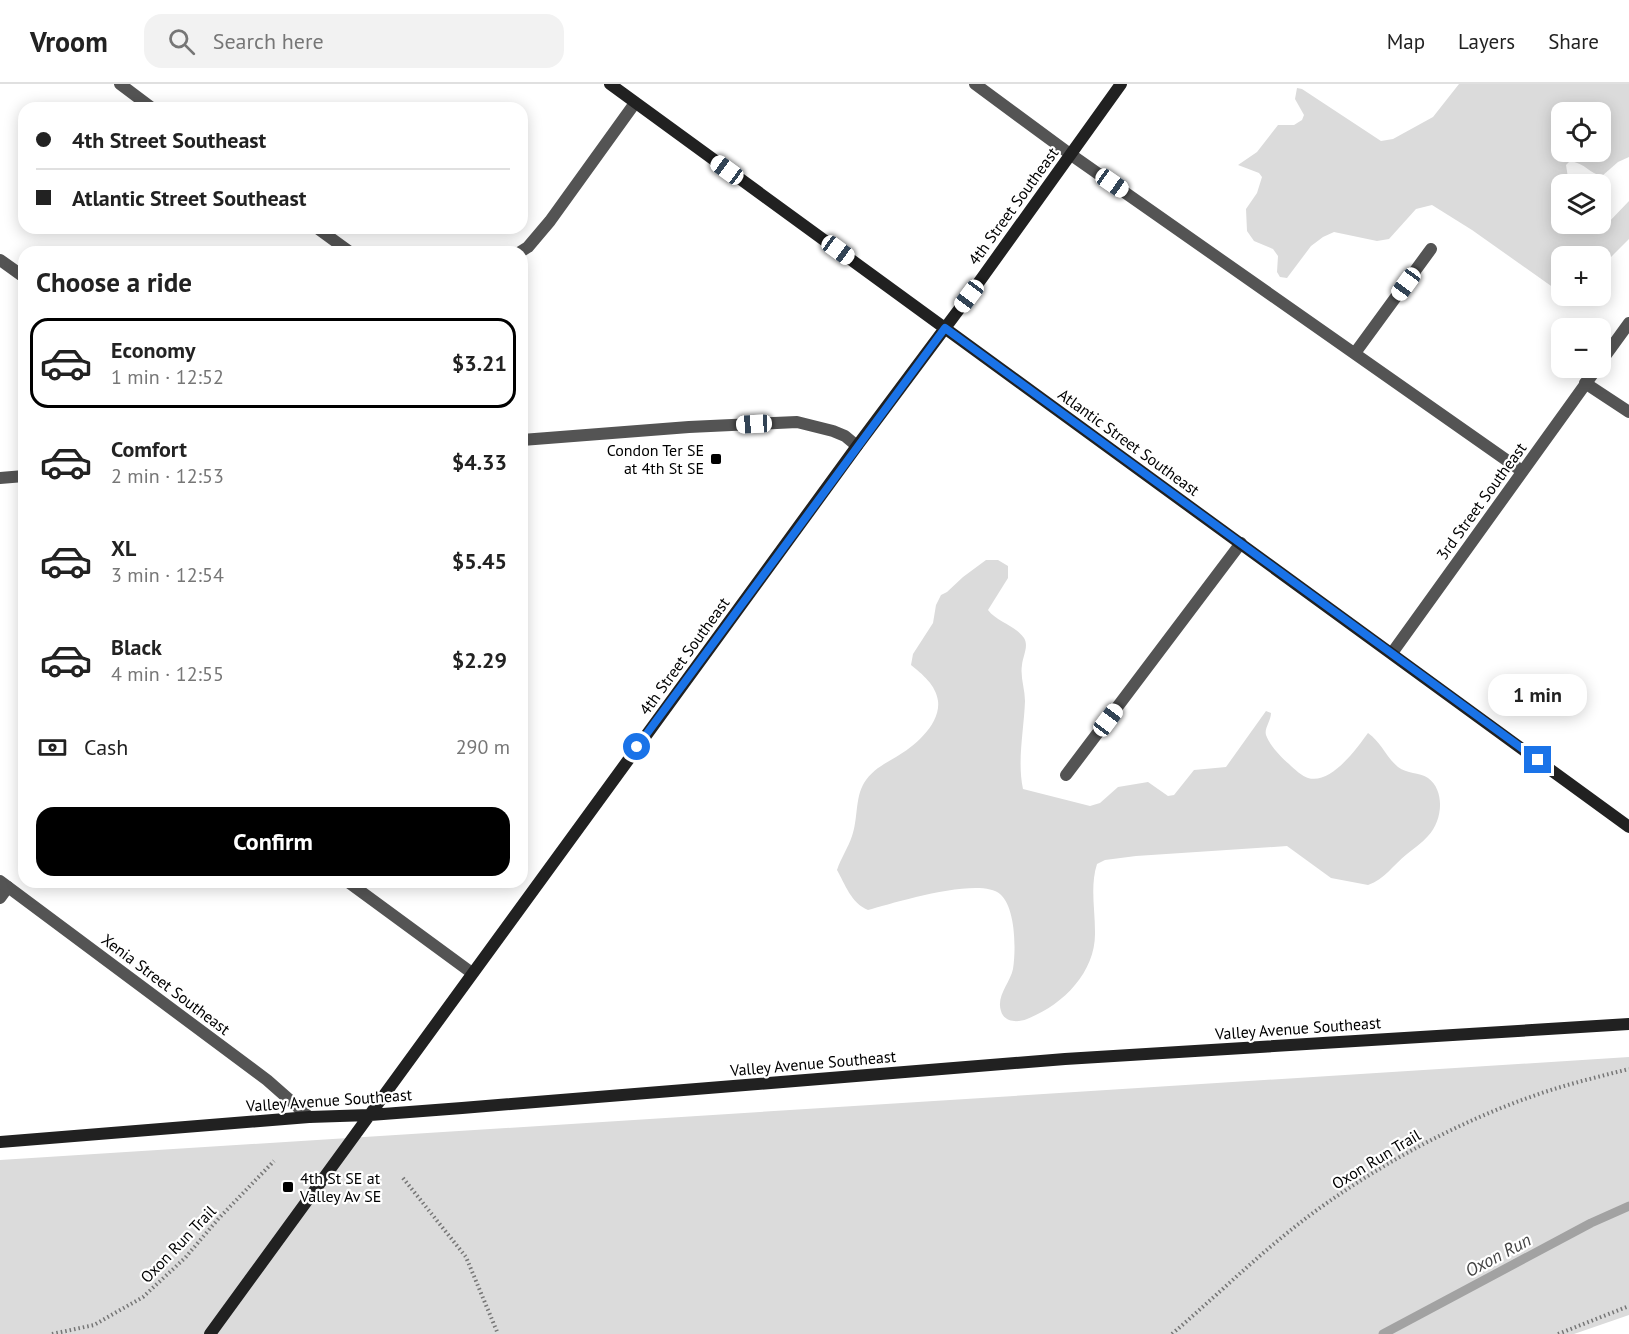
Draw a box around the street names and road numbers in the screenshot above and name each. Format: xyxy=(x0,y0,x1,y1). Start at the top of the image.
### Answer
street label: 4th Street Southeast xyxy=(964,143,1063,269)
street label: Atlantic Street Southeast xyxy=(1054,384,1204,500)
street label: 3rd Street Southeast xyxy=(1432,438,1531,564)
street label: 4th Street Southeast xyxy=(635,593,734,719)
street label: Xenia Street Southeast xyxy=(98,929,235,1039)
street label: Valley Avenue Southeast xyxy=(1213,1012,1382,1044)
street label: Valley Avenue Southeast xyxy=(728,1046,897,1080)
street label: Valley Avenue Southeast xyxy=(244,1084,413,1116)
street label: Oxon Run Trail xyxy=(1328,1125,1424,1193)
street label: Oxon Run Trail xyxy=(136,1201,220,1287)

